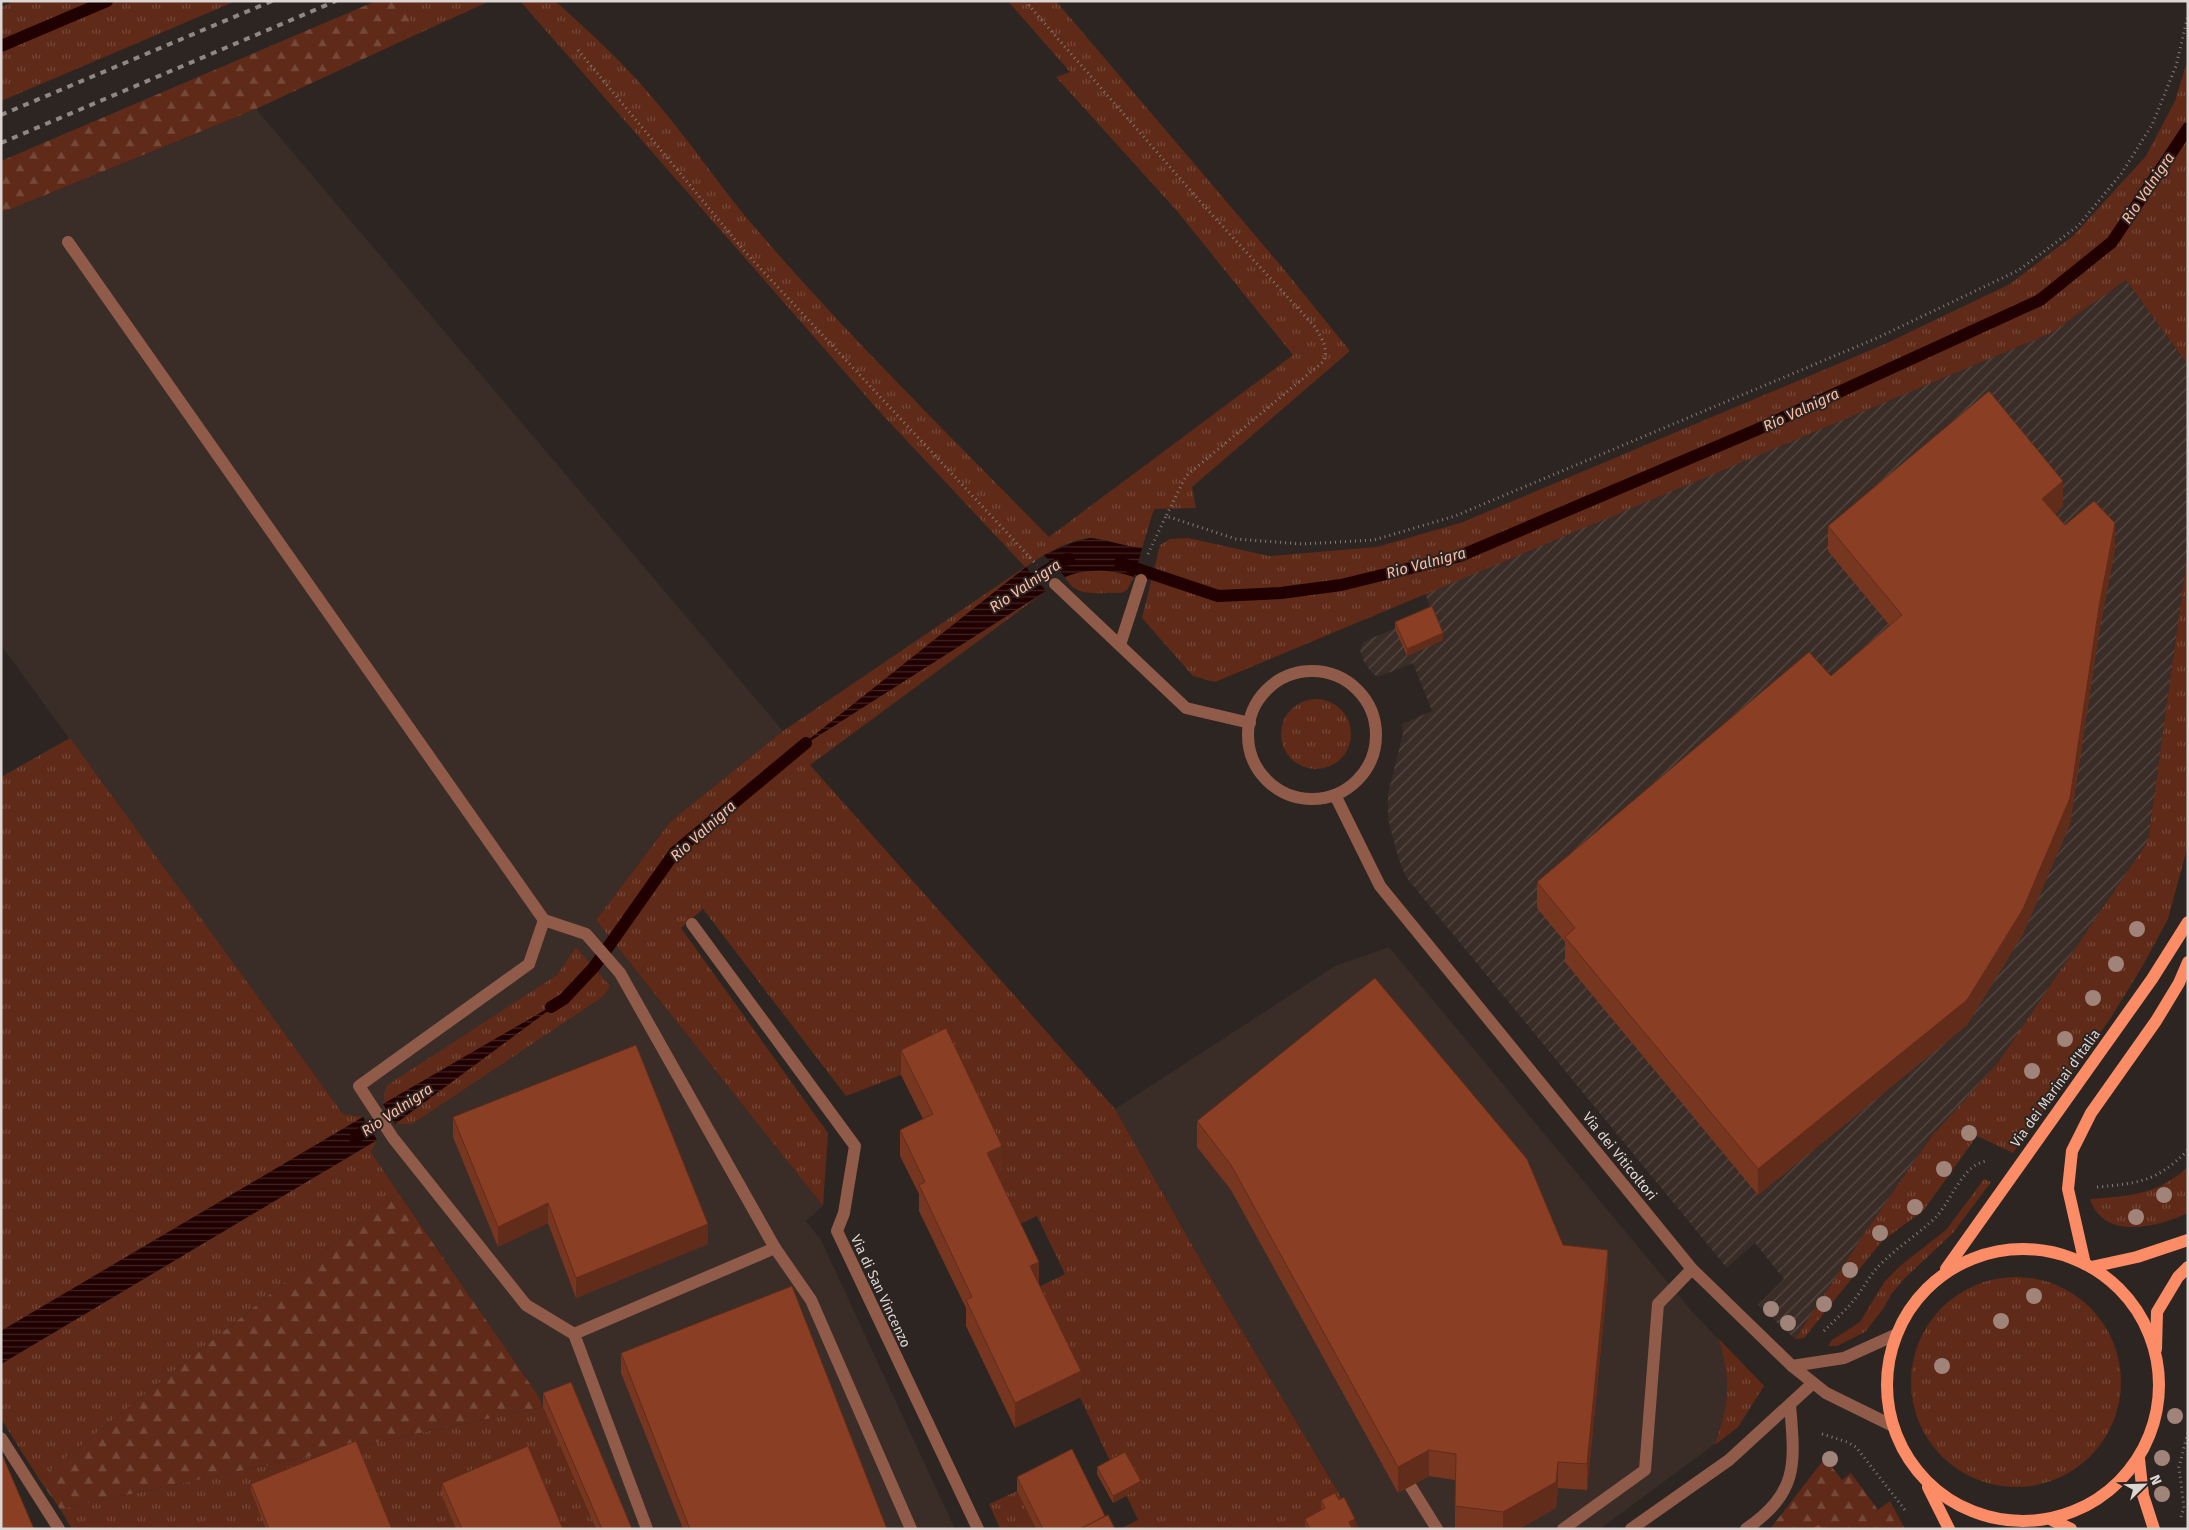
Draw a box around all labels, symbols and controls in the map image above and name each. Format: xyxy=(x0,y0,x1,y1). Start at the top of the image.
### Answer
water label: Rio Valnigra xyxy=(2118,149,2178,227)
water label: Rio Valnigra xyxy=(1760,385,1842,435)
water label: Rio Valnigra xyxy=(1384,544,1468,582)
water label: Rio Valnigra xyxy=(986,556,1064,616)
water label: Rio Valnigra xyxy=(667,797,739,865)
street label: Via dei Marinai d'Italia xyxy=(2007,1026,2104,1151)
water label: Rio Valnigra xyxy=(358,1080,436,1140)
street label: Via dei Viticoltori xyxy=(1579,1109,1660,1204)
street label: Via di San Vincenzo xyxy=(847,1232,914,1350)
north arrow xyxy=(2119,1460,2169,1510)
text: N xyxy=(2146,1473,2165,1488)

